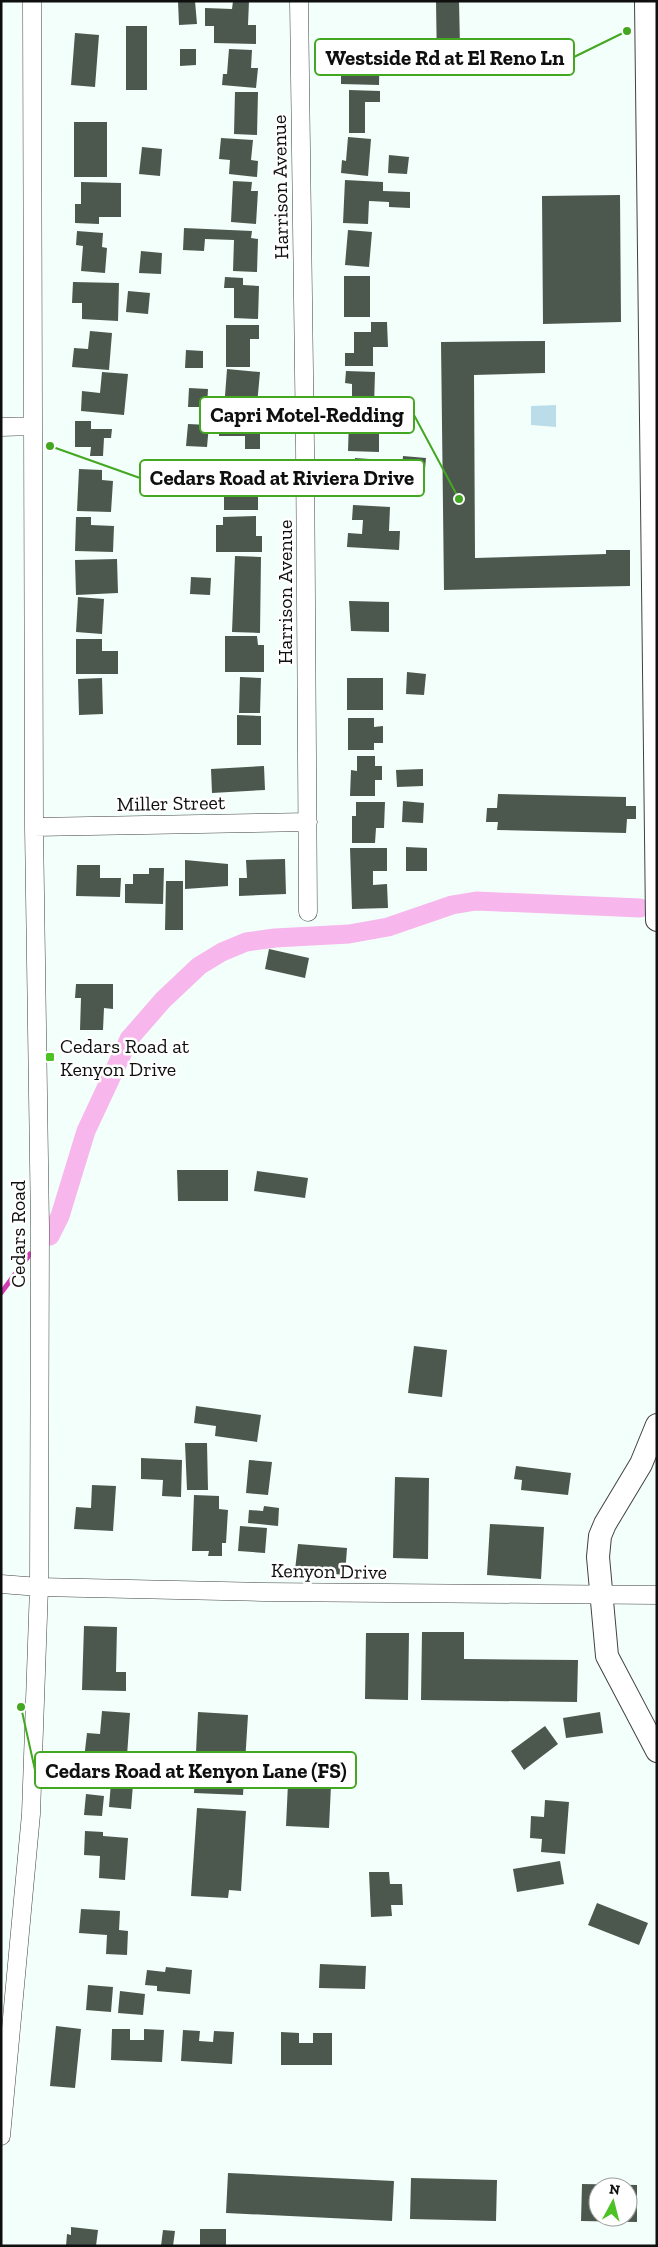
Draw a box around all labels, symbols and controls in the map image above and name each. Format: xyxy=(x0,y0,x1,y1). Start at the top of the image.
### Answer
callout: Westside Rd at El Reno Ln xyxy=(315,39,574,75)
text: Westside Rd at El Reno Ln xyxy=(325,45,565,70)
street label: Harrison Avenue xyxy=(267,114,293,260)
callout: Capri Motel-Redding xyxy=(200,397,414,433)
text: Capri Motel-Redding xyxy=(210,402,404,427)
callout: Cedars Road at Riviera Drive xyxy=(140,460,424,496)
text: Cedars Road at Riviera Drive xyxy=(150,465,414,490)
street label: Harrison Avenue xyxy=(273,520,297,664)
street label: Miller Street xyxy=(116,790,226,816)
place label: Cedars Road at Kenyon Drive xyxy=(60,1034,190,1081)
marker: Cedars Road at Kenyon Drive xyxy=(44,1051,56,1063)
street label: Cedars Road xyxy=(6,1180,30,1288)
street label: Kenyon Drive xyxy=(271,1558,387,1584)
callout: Cedars Road at Kenyon Lane (FS) xyxy=(35,1752,356,1788)
text: Cedars Road at Kenyon Lane (FS) xyxy=(45,1758,347,1783)
north arrow xyxy=(588,2177,638,2227)
text: N xyxy=(608,2181,621,2199)

